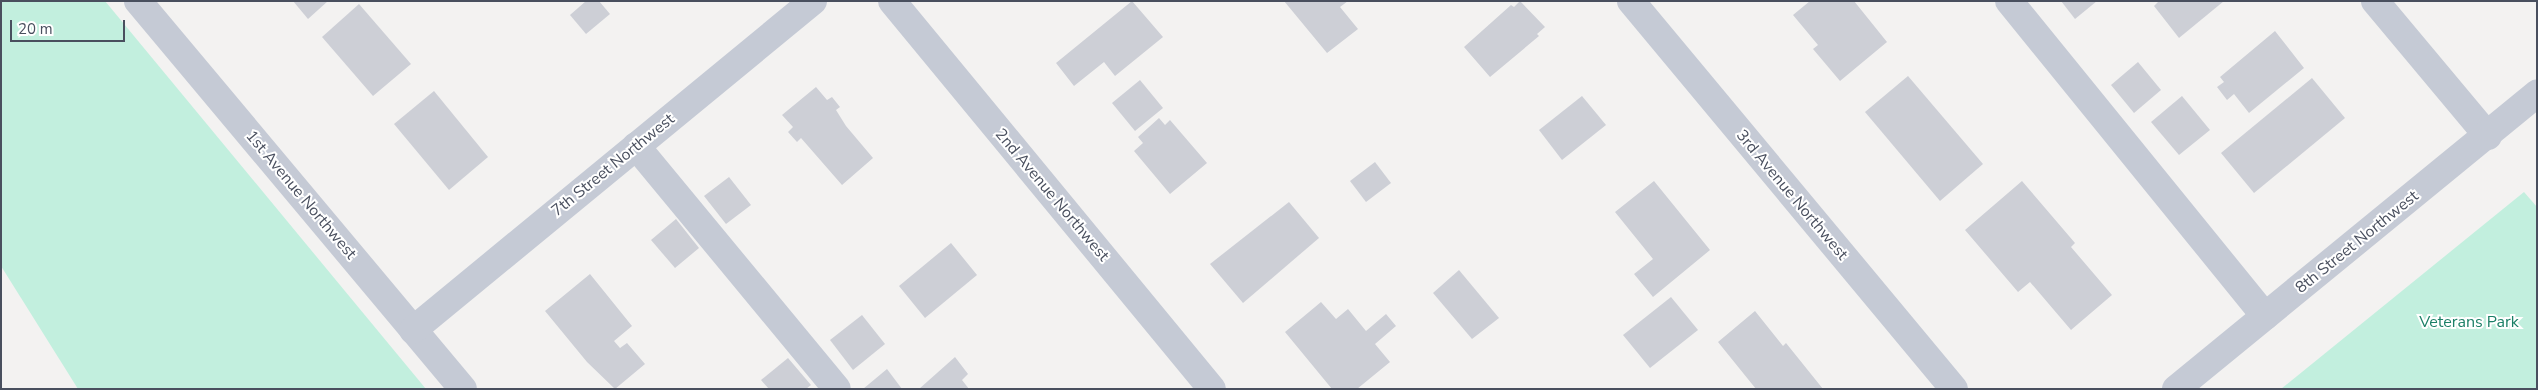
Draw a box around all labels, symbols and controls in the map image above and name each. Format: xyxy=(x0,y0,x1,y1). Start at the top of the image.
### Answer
scale bar xyxy=(12,10,128,42)
text: 20 m xyxy=(18,19,53,39)
street label: 7th Street Northwest xyxy=(548,109,678,221)
street label: 2nd Avenue Northwest xyxy=(991,125,1113,265)
street label: 3rd Avenue Northwest xyxy=(1732,126,1852,264)
street label: 1st Avenue Northwest xyxy=(242,127,360,263)
street label: 8th Street Northwest xyxy=(2292,186,2422,298)
park label: Veterans Park xyxy=(2419,312,2519,332)

